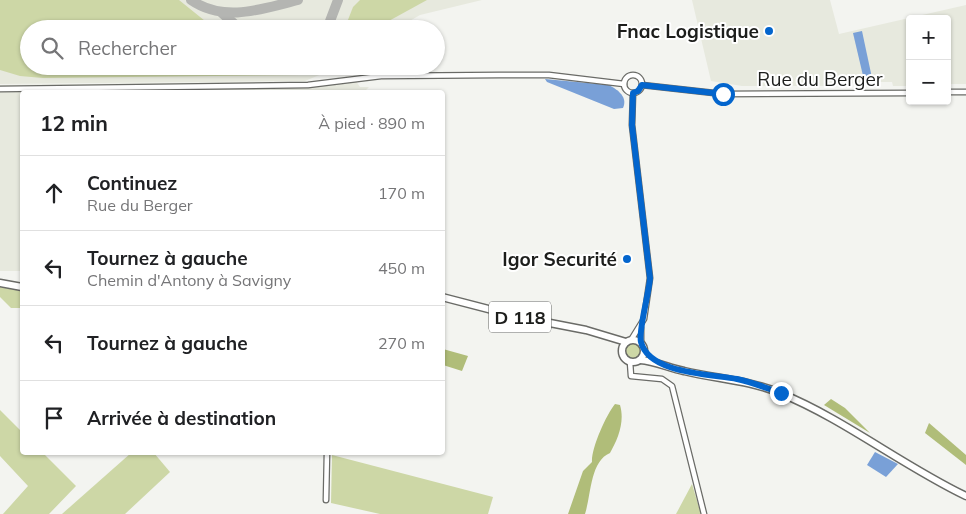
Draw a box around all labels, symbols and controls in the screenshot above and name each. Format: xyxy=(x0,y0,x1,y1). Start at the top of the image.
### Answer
map controls xyxy=(906,15,951,105)
button: + xyxy=(906,15,951,60)
place label: Fnac Logistique xyxy=(617,19,759,43)
search box xyxy=(20,20,445,75)
marker: Fnac Logistique xyxy=(763,25,775,37)
icon: search xyxy=(38,34,66,62)
text: Rechercher xyxy=(78,36,177,60)
button: − xyxy=(906,60,951,105)
street label: Rue du Berger xyxy=(757,67,883,91)
route start xyxy=(712,83,735,106)
text: 12 min xyxy=(40,110,108,136)
text: À pied · 890 m xyxy=(318,113,425,133)
text: Continuez xyxy=(87,171,177,195)
icon: ahead xyxy=(40,179,68,207)
text: 170 m xyxy=(378,183,425,203)
text: Rue du Berger xyxy=(87,195,193,215)
text: Tournez à gauche xyxy=(87,246,248,270)
place label: Igor Securité xyxy=(502,247,617,271)
marker: Igor Securité xyxy=(621,253,633,265)
icon: left xyxy=(40,254,68,282)
text: 450 m xyxy=(378,258,425,278)
text: Chemin d'Antony à Savigny xyxy=(87,270,291,290)
road number: D 118 xyxy=(489,302,551,332)
icon: left xyxy=(40,329,68,357)
text: Tournez à gauche xyxy=(87,331,248,355)
text: 270 m xyxy=(378,333,425,353)
route end xyxy=(770,382,793,405)
icon: arrive xyxy=(40,404,68,432)
text: Arrivée à destination xyxy=(87,406,276,430)

